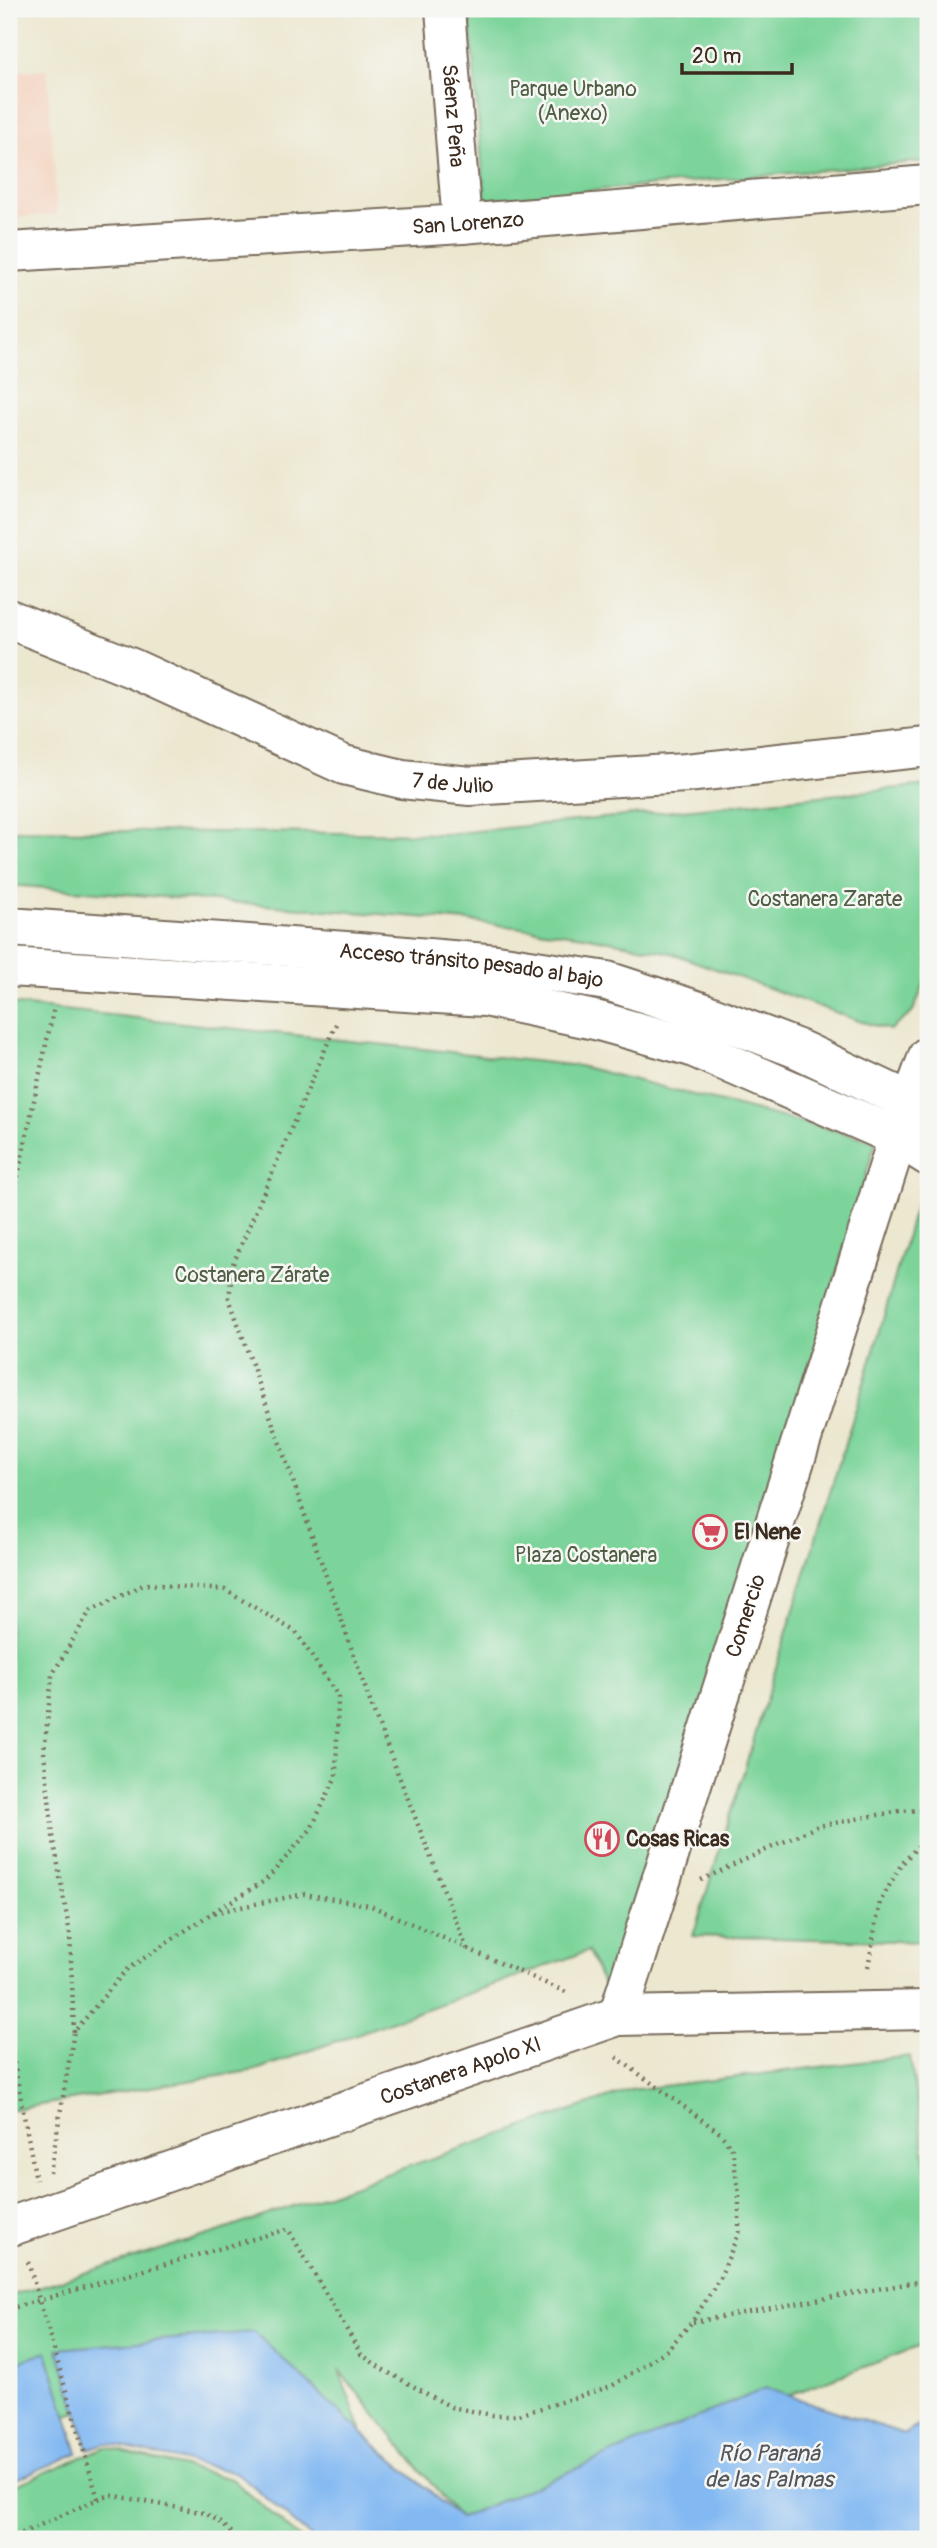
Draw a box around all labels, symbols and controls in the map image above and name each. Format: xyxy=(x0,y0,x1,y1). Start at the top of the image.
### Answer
scale bar xyxy=(682,32,792,76)
text: 20 m xyxy=(692,43,741,70)
street label: Sáenz Peña xyxy=(435,63,470,168)
park label: Parque Urbano (Anexo) xyxy=(509,76,637,127)
street label: San Lorenzo xyxy=(411,206,525,241)
street label: 7 de Julio xyxy=(410,767,494,800)
park label: Costanera Zarate xyxy=(748,886,903,913)
street label: Acceso tránsito pesado al bajo xyxy=(338,938,605,994)
park label: Costanera Zárate xyxy=(175,1262,330,1289)
supermarket icon: El Nene xyxy=(691,1513,729,1551)
place label: El Nene xyxy=(734,1519,801,1546)
park label: Plaza Costanera xyxy=(515,1542,657,1569)
street label: Comercio xyxy=(720,1571,772,1661)
restaurant icon: Cosas Ricas xyxy=(583,1820,621,1858)
place label: Cosas Ricas xyxy=(626,1826,730,1853)
street label: Costanera Apolo XI xyxy=(377,2031,545,2111)
water label: Río Paraná de las Palmas xyxy=(705,2439,836,2494)

